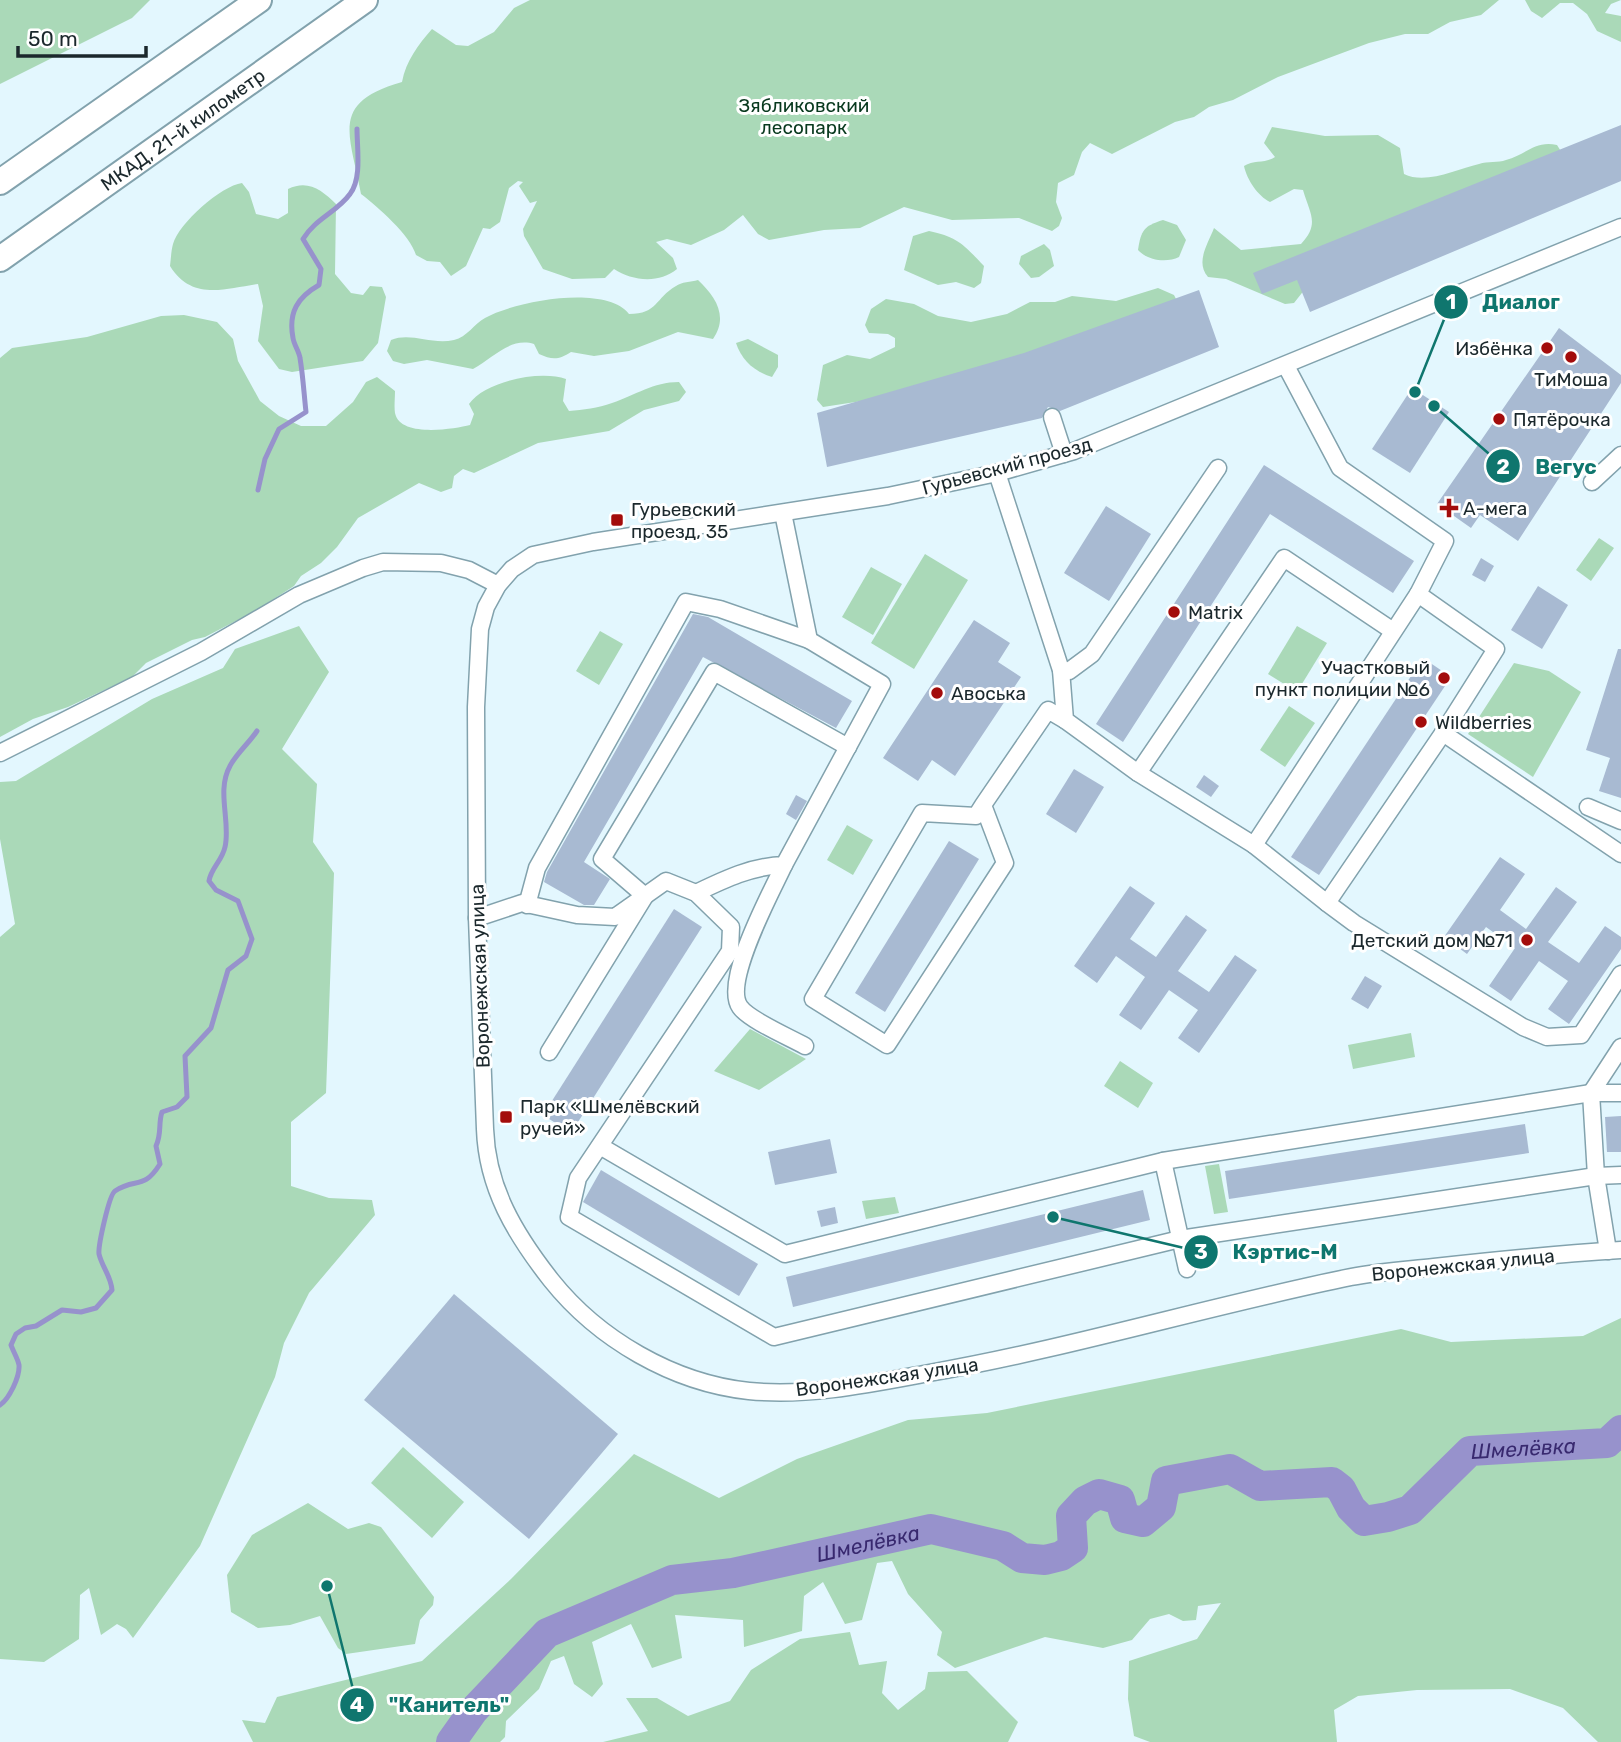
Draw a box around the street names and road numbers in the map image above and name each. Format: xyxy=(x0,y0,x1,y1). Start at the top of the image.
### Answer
street label: МКАД, 21-й километр xyxy=(96,63,269,195)
street label: Гурьевский проезд xyxy=(920,432,1094,500)
street label: Воронежская улица xyxy=(465,884,495,1068)
street label: Воронежская улица xyxy=(1370,1244,1556,1286)
street label: Воронежская улица xyxy=(794,1353,980,1401)

